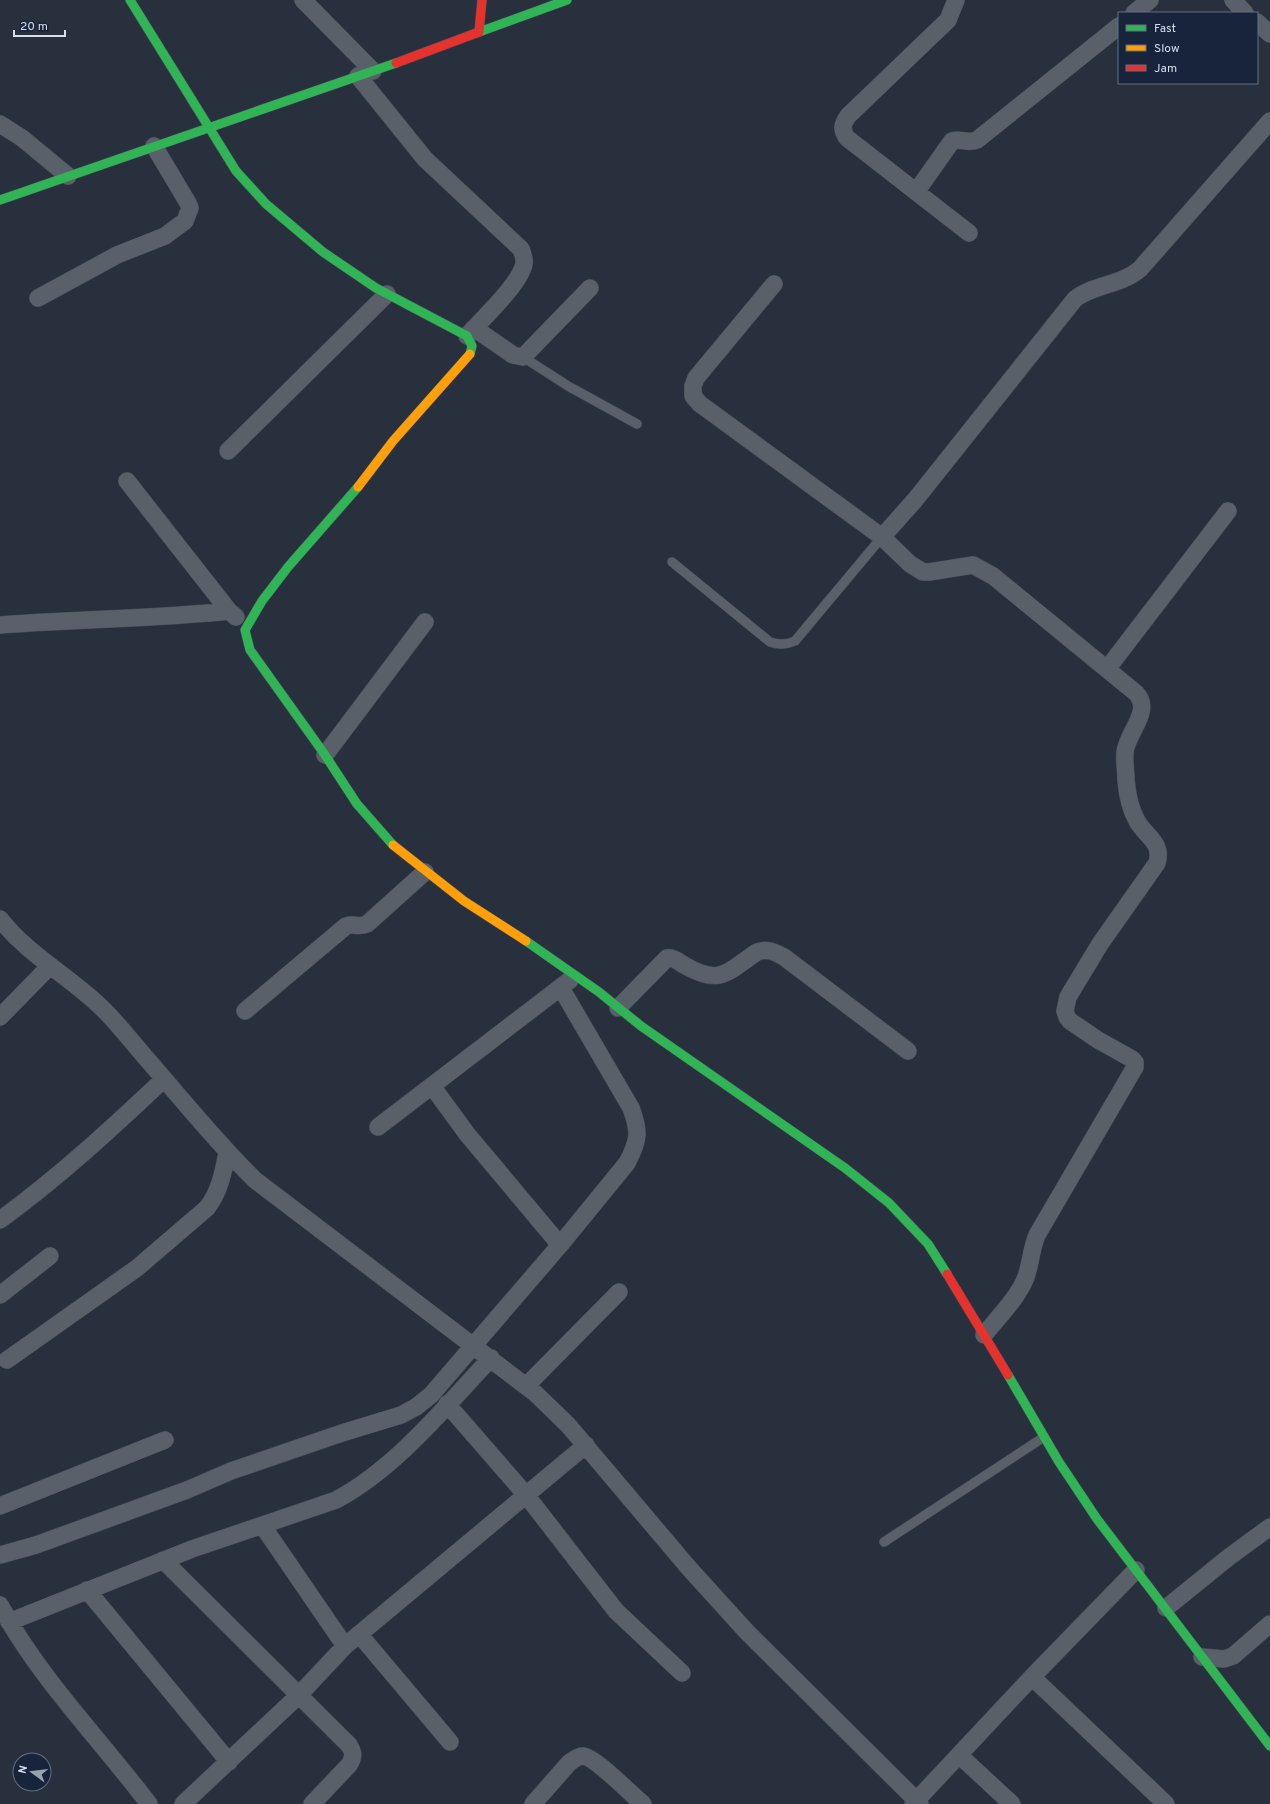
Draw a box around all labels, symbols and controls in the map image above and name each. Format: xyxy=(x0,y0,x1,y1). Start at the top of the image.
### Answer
scale bar xyxy=(14,12,65,38)
legend xyxy=(1118,12,1258,84)
text: 20 m xyxy=(20,19,48,35)
text: Fast xyxy=(1154,21,1176,37)
text: Slow xyxy=(1154,41,1180,57)
text: Jam xyxy=(1154,61,1177,77)
north arrow xyxy=(12,1752,52,1792)
text: N xyxy=(16,1764,31,1775)

